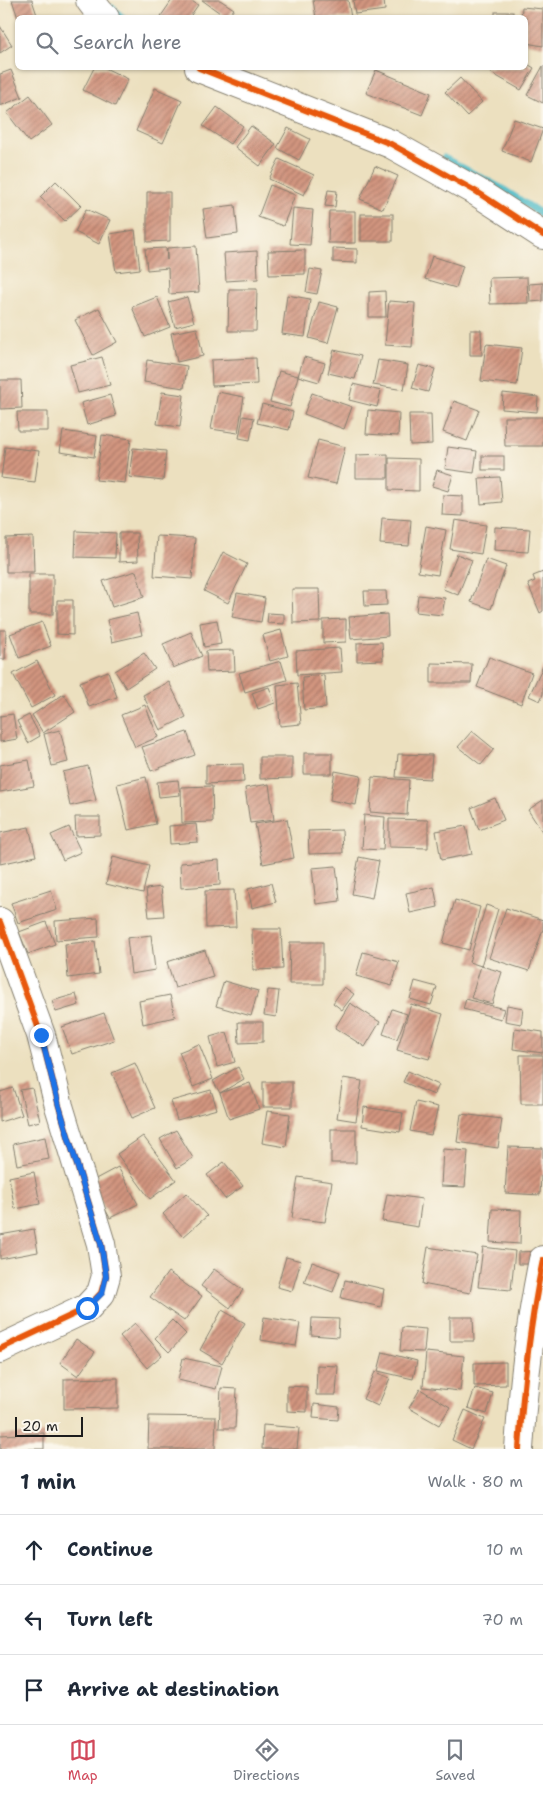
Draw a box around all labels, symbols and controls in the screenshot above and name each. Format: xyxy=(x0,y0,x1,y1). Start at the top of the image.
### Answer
search box xyxy=(15,15,528,70)
icon: search xyxy=(33,29,61,57)
text: Search here xyxy=(73,30,182,55)
route end xyxy=(30,1024,53,1047)
route start xyxy=(76,1297,99,1320)
scale bar xyxy=(15,1414,82,1437)
text: 20 m xyxy=(22,1417,58,1435)
text: 1 min xyxy=(20,1468,76,1496)
text: Walk · 80 m xyxy=(428,1471,523,1492)
icon: ahead xyxy=(20,1536,48,1564)
text: Continue xyxy=(67,1537,153,1562)
text: 10 m xyxy=(486,1539,523,1560)
icon: left xyxy=(20,1606,48,1634)
text: Turn left xyxy=(67,1607,153,1632)
text: 70 m xyxy=(482,1609,523,1630)
icon: arrive xyxy=(20,1676,48,1704)
text: Arrive at destination xyxy=(67,1677,279,1702)
tab: Map xyxy=(68,1736,98,1784)
tab: Directions xyxy=(233,1736,300,1784)
tab: Saved xyxy=(436,1736,475,1784)

